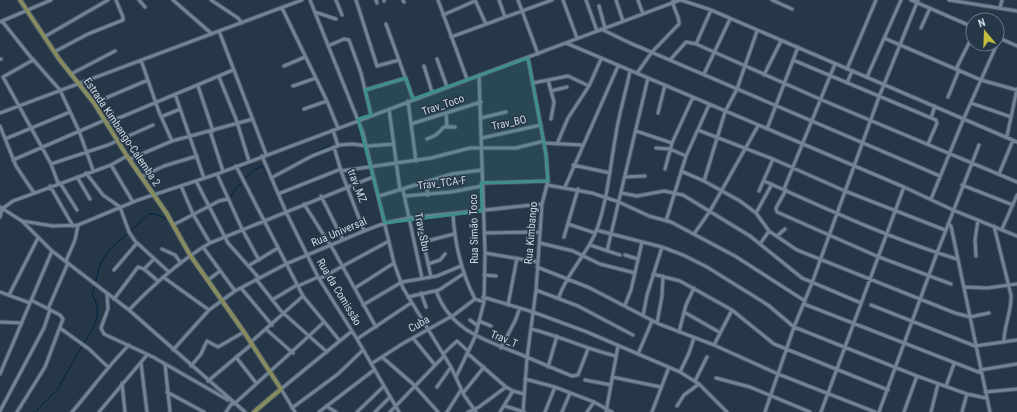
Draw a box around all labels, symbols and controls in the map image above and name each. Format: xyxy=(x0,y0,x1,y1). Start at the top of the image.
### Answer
north arrow xyxy=(965,12,1005,52)
text: N xyxy=(977,16,987,30)
street label: Estrada Kimbango-Calemba 2 xyxy=(81,75,163,189)
street label: Trav_Toco xyxy=(420,92,466,118)
street label: Trav_BO xyxy=(490,113,528,133)
street label: trav_MZ xyxy=(345,167,369,205)
street label: Trav_TCA-F xyxy=(417,174,467,192)
street label: Rua Simão Toco xyxy=(467,193,481,264)
street label: Rua Kimbango xyxy=(522,201,540,265)
street label: Trav_Sbu xyxy=(412,211,432,253)
street label: Rua Universal xyxy=(309,215,369,249)
street label: Rua da Comissão xyxy=(314,256,364,328)
street label: Cuba xyxy=(406,313,432,335)
street label: Trav_T xyxy=(488,328,520,350)

